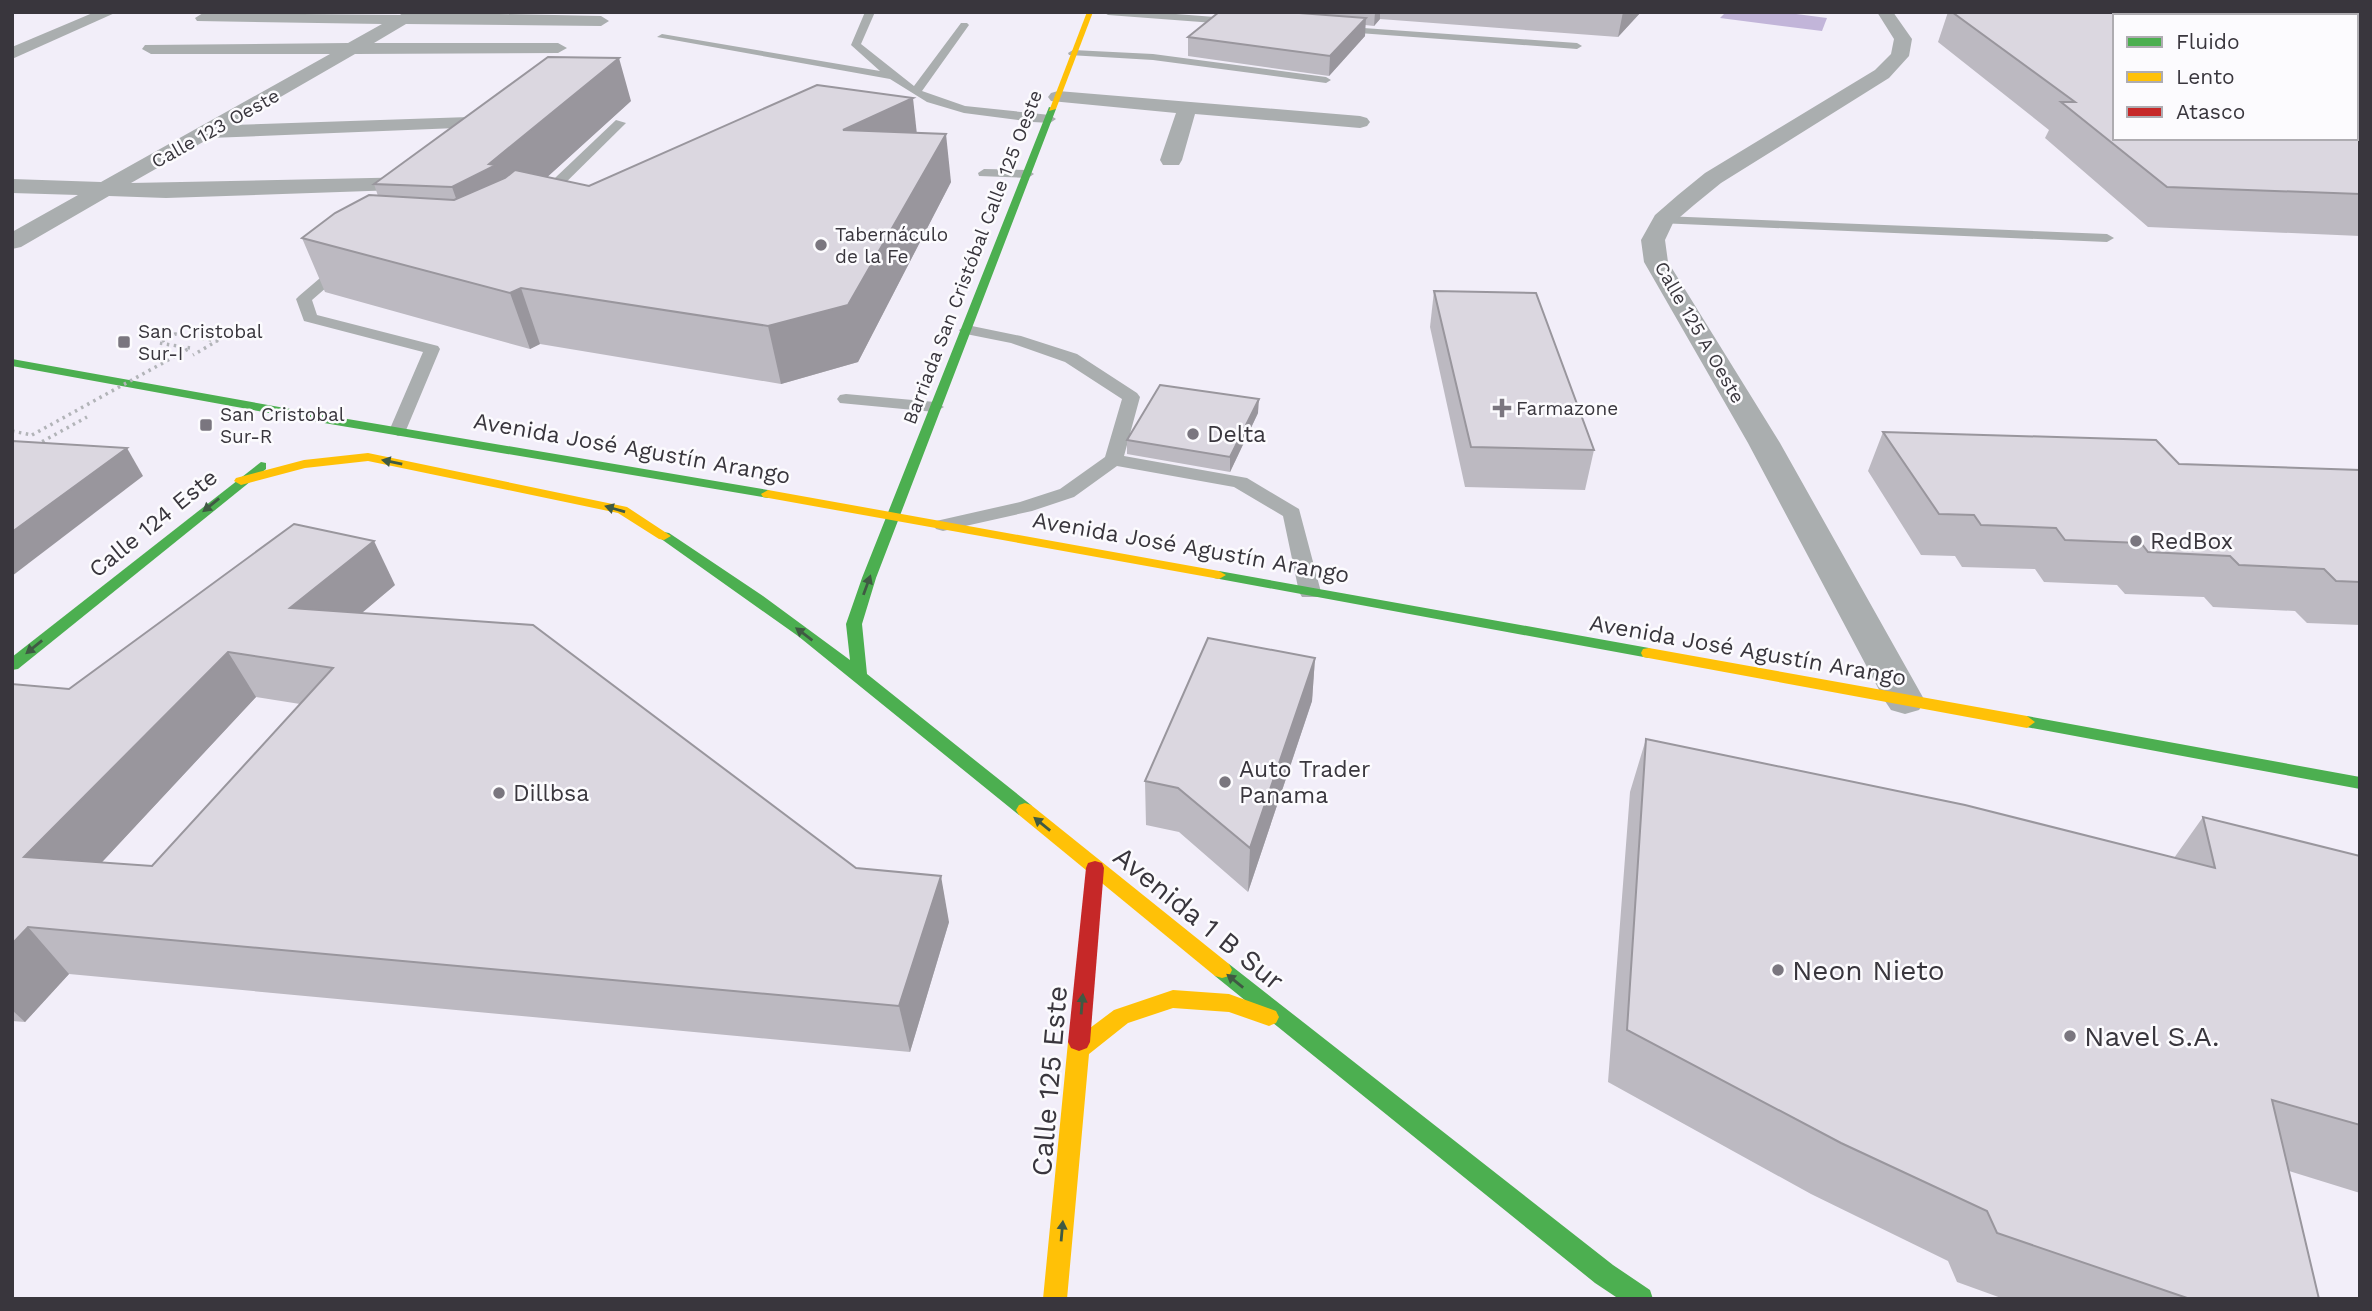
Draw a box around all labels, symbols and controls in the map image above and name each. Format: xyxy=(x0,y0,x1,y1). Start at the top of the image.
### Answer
legend xyxy=(2113,14,2358,140)
text: Fluido xyxy=(2176,29,2240,54)
text: Lento xyxy=(2176,64,2235,89)
street label: Calle 123 Oeste xyxy=(147,84,283,173)
street label: Barriada San Cristóbal Calle 125 Oeste xyxy=(898,87,1047,428)
text: Atasco xyxy=(2176,99,2245,124)
place label: Tabernáculo de la Fe xyxy=(835,223,948,268)
marker: Tabernáculo de la Fe xyxy=(813,237,829,253)
street label: Calle 125 A Oeste xyxy=(1650,257,1750,407)
place label: San Cristobal Sur-I xyxy=(138,320,263,365)
marker: San Cristobal Sur-I xyxy=(116,334,132,350)
place label: Farmazone xyxy=(1516,397,1618,420)
marker: Farmazone xyxy=(1494,400,1510,416)
place label: San Cristobal Sur-R xyxy=(220,403,345,448)
street label: Avenida José Agustín Arango xyxy=(471,407,792,490)
marker: San Cristobal Sur-R xyxy=(198,417,214,433)
place label: Delta xyxy=(1207,421,1266,448)
marker: Delta xyxy=(1185,426,1201,442)
one-way arrow xyxy=(381,457,403,468)
street label: Calle 124 Este xyxy=(84,464,223,583)
one-way arrow xyxy=(203,497,220,512)
one-way arrow xyxy=(604,504,625,514)
street label: Avenida José Agustín Arango xyxy=(1030,506,1351,589)
place label: RedBox xyxy=(2150,528,2233,555)
marker: RedBox xyxy=(2128,533,2144,549)
one-way arrow xyxy=(862,574,873,595)
street label: Avenida José Agustín Arango xyxy=(1587,609,1908,692)
one-way arrow xyxy=(795,627,813,641)
one-way arrow xyxy=(25,640,43,655)
place label: Auto Trader Panama xyxy=(1239,756,1370,809)
marker: Auto Trader Panama xyxy=(1217,774,1233,790)
place label: Dillbsa xyxy=(513,780,589,807)
marker: Dillbsa xyxy=(491,785,507,801)
one-way arrow xyxy=(1034,817,1052,832)
street label: Avenida 1 B Sur xyxy=(1107,840,1291,997)
place label: Neon Nieto xyxy=(1792,954,1944,987)
marker: Neon Nieto xyxy=(1770,962,1786,978)
one-way arrow xyxy=(1226,973,1244,988)
street label: Calle 125 Este xyxy=(1025,985,1074,1178)
one-way arrow xyxy=(1077,993,1088,1015)
place label: Navel S.A. xyxy=(2084,1020,2220,1053)
marker: Navel S.A. xyxy=(2062,1028,2078,1044)
one-way arrow xyxy=(1056,1220,1067,1242)

